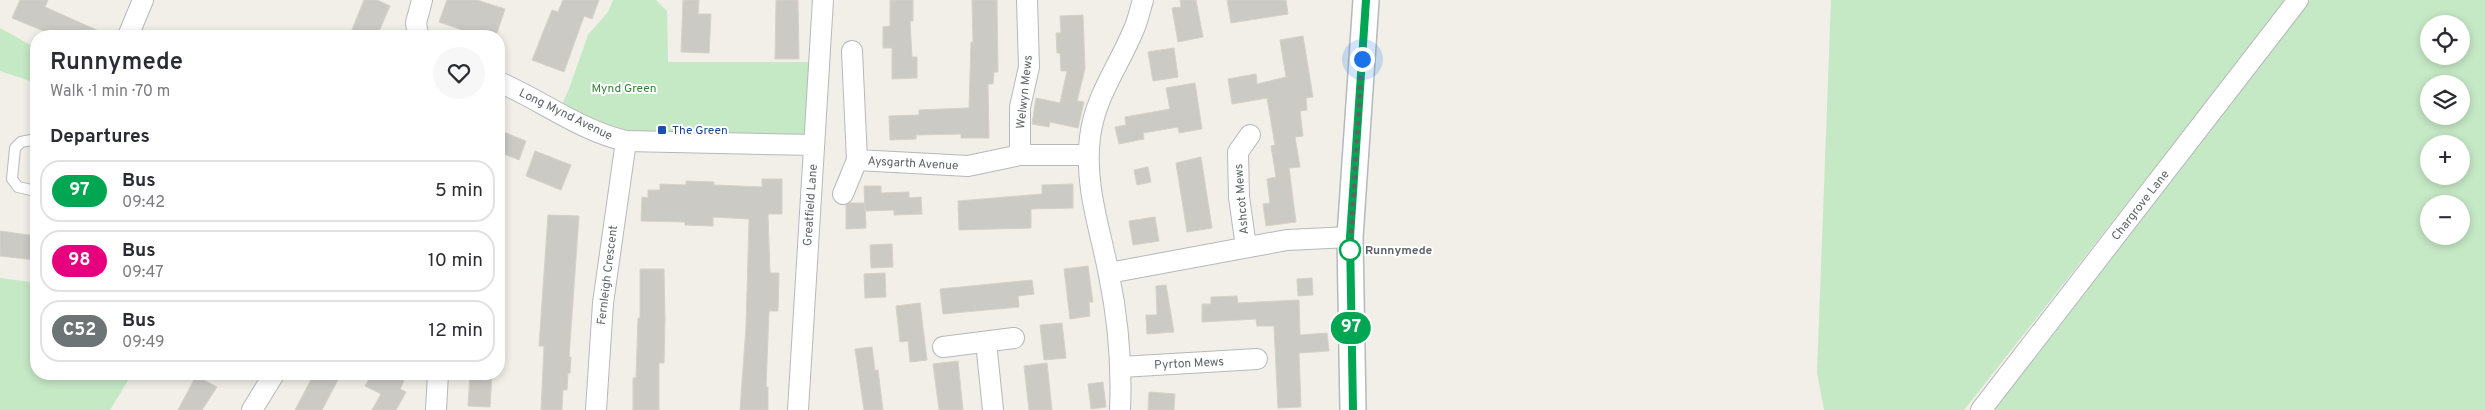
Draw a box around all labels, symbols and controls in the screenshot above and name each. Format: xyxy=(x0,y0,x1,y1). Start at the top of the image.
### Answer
map controls xyxy=(2420,15,2470,245)
button: locate xyxy=(2420,15,2470,65)
button: heart xyxy=(433,47,485,99)
your location xyxy=(1350,47,1375,72)
text: Runnymede xyxy=(50,48,183,78)
street label: Welwyn Mews xyxy=(1013,54,1037,130)
button: layers xyxy=(2420,75,2470,125)
park label: Mynd Green xyxy=(591,81,657,97)
text: Walk · 1 min · 70 m xyxy=(50,82,170,102)
street label: Long Mynd Avenue xyxy=(516,85,615,144)
place label: The Green xyxy=(672,123,728,139)
marker: The Green xyxy=(656,124,668,136)
text: Departures xyxy=(50,125,150,149)
button: + xyxy=(2420,135,2470,185)
street label: Aysgarth Avenue xyxy=(867,154,959,174)
street label: Greatfield Lane xyxy=(800,163,822,247)
street label: Ashcot Mews xyxy=(1231,163,1253,235)
street label: Chargrove Lane xyxy=(2108,167,2173,244)
text: Bus xyxy=(122,169,156,193)
text: 97 xyxy=(69,179,90,202)
text: 5 min xyxy=(435,179,483,203)
text: 09:42 xyxy=(122,193,165,213)
button: − xyxy=(2420,195,2470,245)
street label: Fernleigh Crescent xyxy=(594,224,622,326)
text: Bus xyxy=(122,239,156,263)
marker: Runnymede xyxy=(1339,239,1361,261)
place label: Runnymede xyxy=(1365,243,1433,259)
text: 98 xyxy=(68,249,91,272)
text: 10 min xyxy=(428,249,483,273)
text: 09:47 xyxy=(122,263,164,283)
text: Bus xyxy=(122,309,156,333)
line badge: 97 xyxy=(1328,312,1374,344)
text: 97 xyxy=(1341,316,1361,339)
text: C52 xyxy=(63,319,96,342)
text: 12 min xyxy=(428,319,483,343)
text: 09:49 xyxy=(122,333,165,353)
street label: Pyrton Mews xyxy=(1154,354,1224,374)

